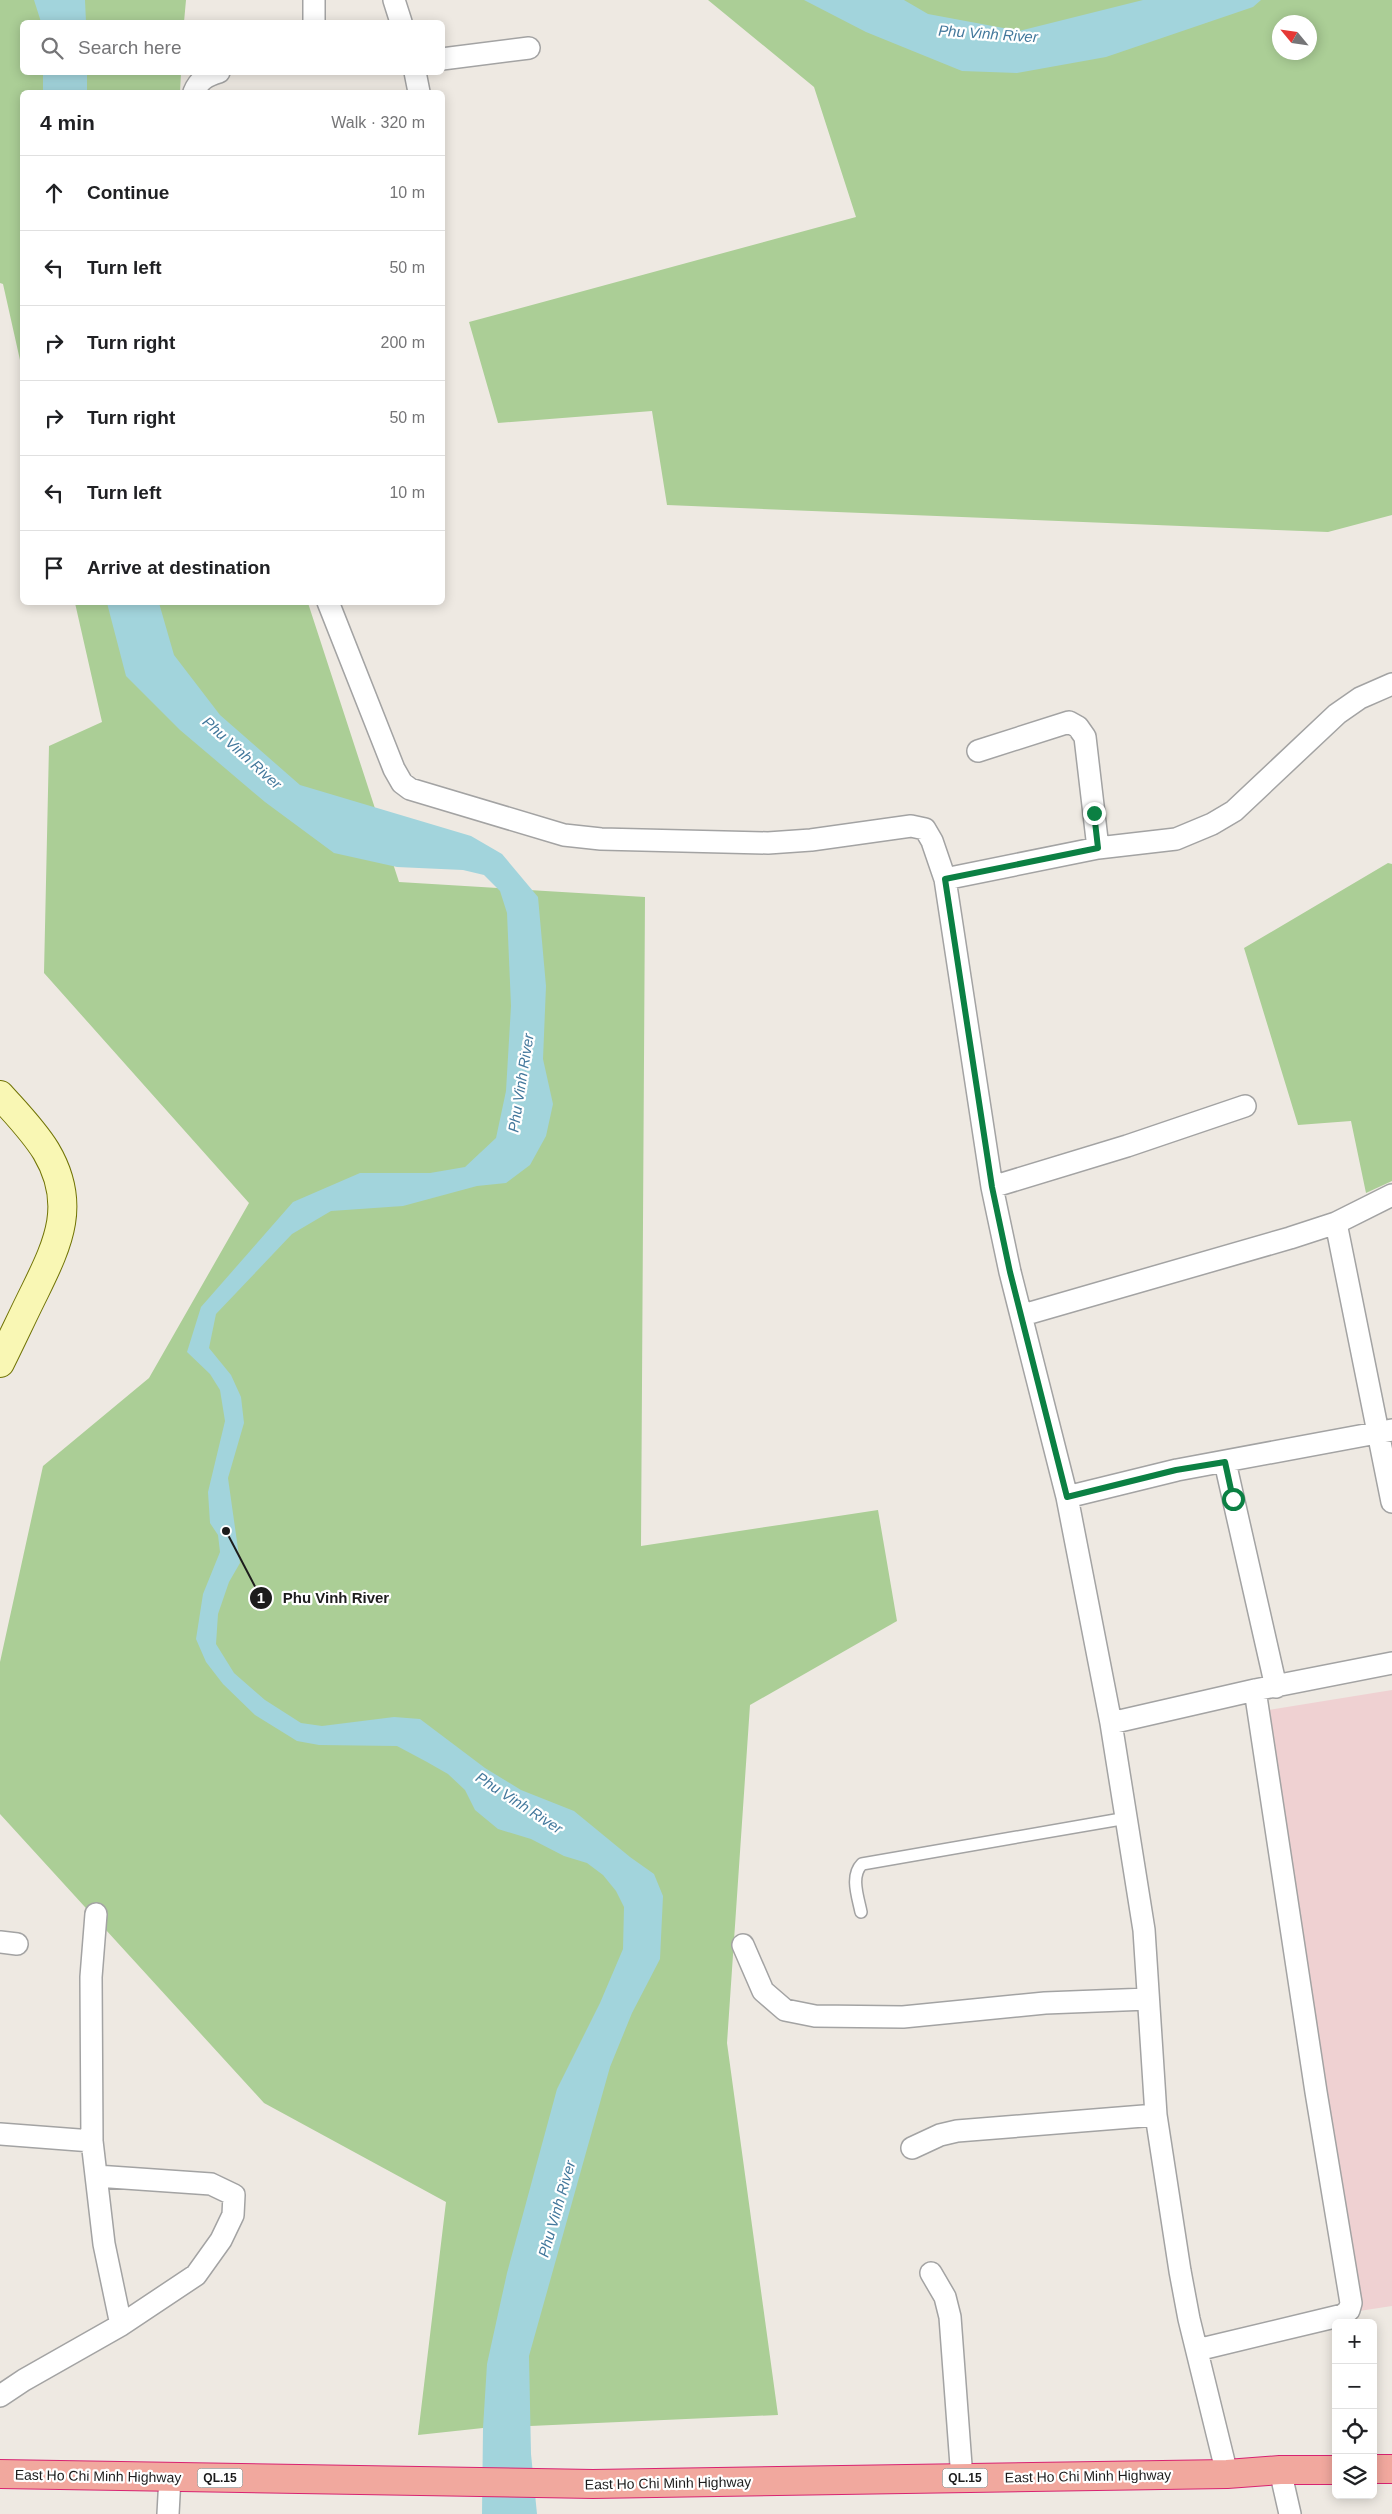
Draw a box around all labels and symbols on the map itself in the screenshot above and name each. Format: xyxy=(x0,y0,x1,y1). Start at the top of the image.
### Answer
north arrow xyxy=(1272,15,1317,60)
water label: Phu Vinh River xyxy=(938,22,1039,46)
water label: Phu Vinh River xyxy=(200,713,286,793)
route end xyxy=(1083,802,1106,825)
water label: Phu Vinh River xyxy=(504,1031,537,1134)
route start xyxy=(1222,1488,1245,1511)
callout: Phu Vinh River xyxy=(248,1583,400,1613)
text: 1 xyxy=(257,1589,265,1606)
text: Phu Vinh River xyxy=(283,1589,389,1606)
water label: Phu Vinh River xyxy=(473,1768,567,1837)
water label: Phu Vinh River xyxy=(535,2158,579,2259)
street label: East Ho Chi Minh Highway xyxy=(15,2467,181,2485)
street label: East Ho Chi Minh Highway xyxy=(1005,2467,1171,2485)
road number: QL.15 xyxy=(198,2468,242,2488)
road number: QL.15 xyxy=(942,2468,988,2488)
street label: East Ho Chi Minh Highway xyxy=(585,2474,751,2492)

